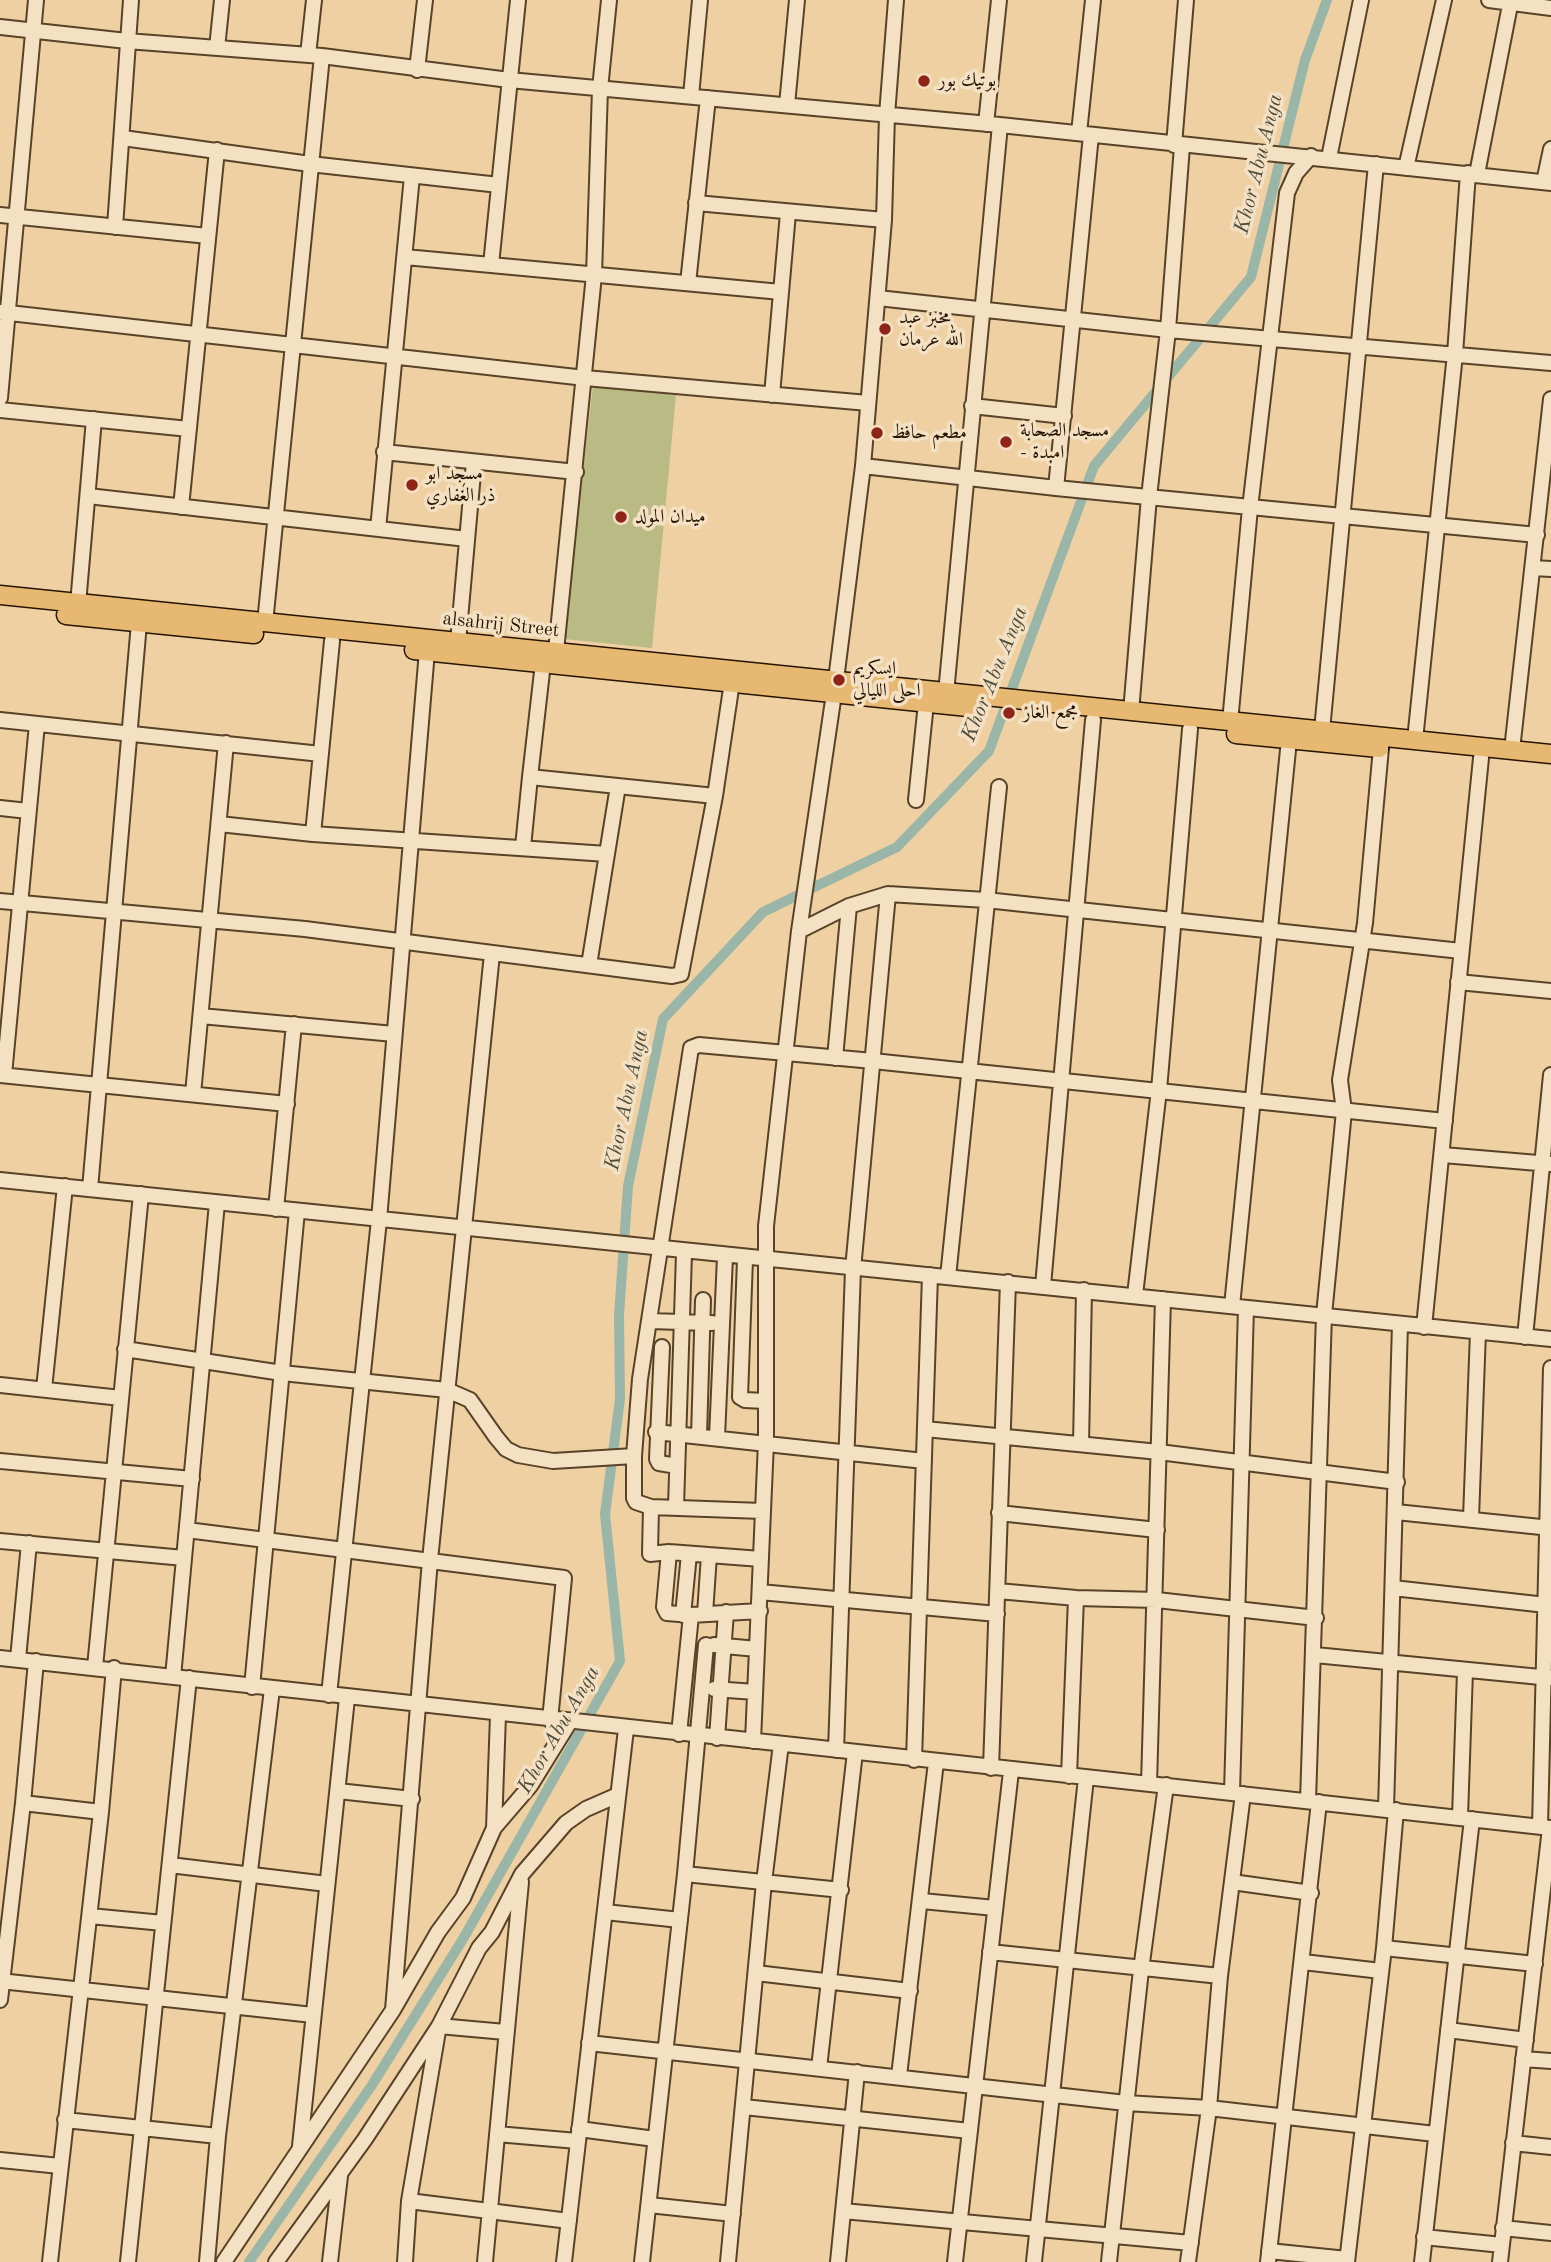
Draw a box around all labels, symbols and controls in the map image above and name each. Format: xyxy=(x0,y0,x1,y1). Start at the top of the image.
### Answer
place label: بوتيك بور xyxy=(938,70,996,92)
marker: بوتيك بور xyxy=(916,73,932,89)
water label: Khor Abu Anga xyxy=(1229,92,1289,236)
place label: مخبز عبد الله عرمان xyxy=(899,307,963,351)
marker: مخبز عبد الله عرمان xyxy=(877,321,893,337)
place label: مسجد الصحابة - امبدة xyxy=(1020,420,1109,464)
place label: مطعم حافظ xyxy=(891,422,967,444)
marker: مطعم حافظ xyxy=(869,425,885,441)
marker: مسجد الصحابة - امبدة xyxy=(998,434,1014,450)
place label: مسجد ابو ذر الغفاري xyxy=(426,463,495,507)
marker: مسجد ابو ذر الغفاري xyxy=(404,477,420,493)
place label: ميدان المولد xyxy=(635,506,706,528)
marker: ميدان المولد xyxy=(613,509,629,525)
water label: Khor Abu Anga xyxy=(957,603,1033,745)
street label: alsahrij Street xyxy=(442,608,560,642)
place label: ايسكريم احلى الليالي xyxy=(853,658,921,702)
marker: ايسكريم احلى الليالي xyxy=(831,672,847,688)
place label: مجمع الغاز xyxy=(1023,702,1078,724)
marker: مجمع الغاز xyxy=(1001,705,1017,721)
water label: Khor Abu Anga xyxy=(600,1027,654,1173)
water label: Khor Abu Anga xyxy=(512,1662,606,1798)

